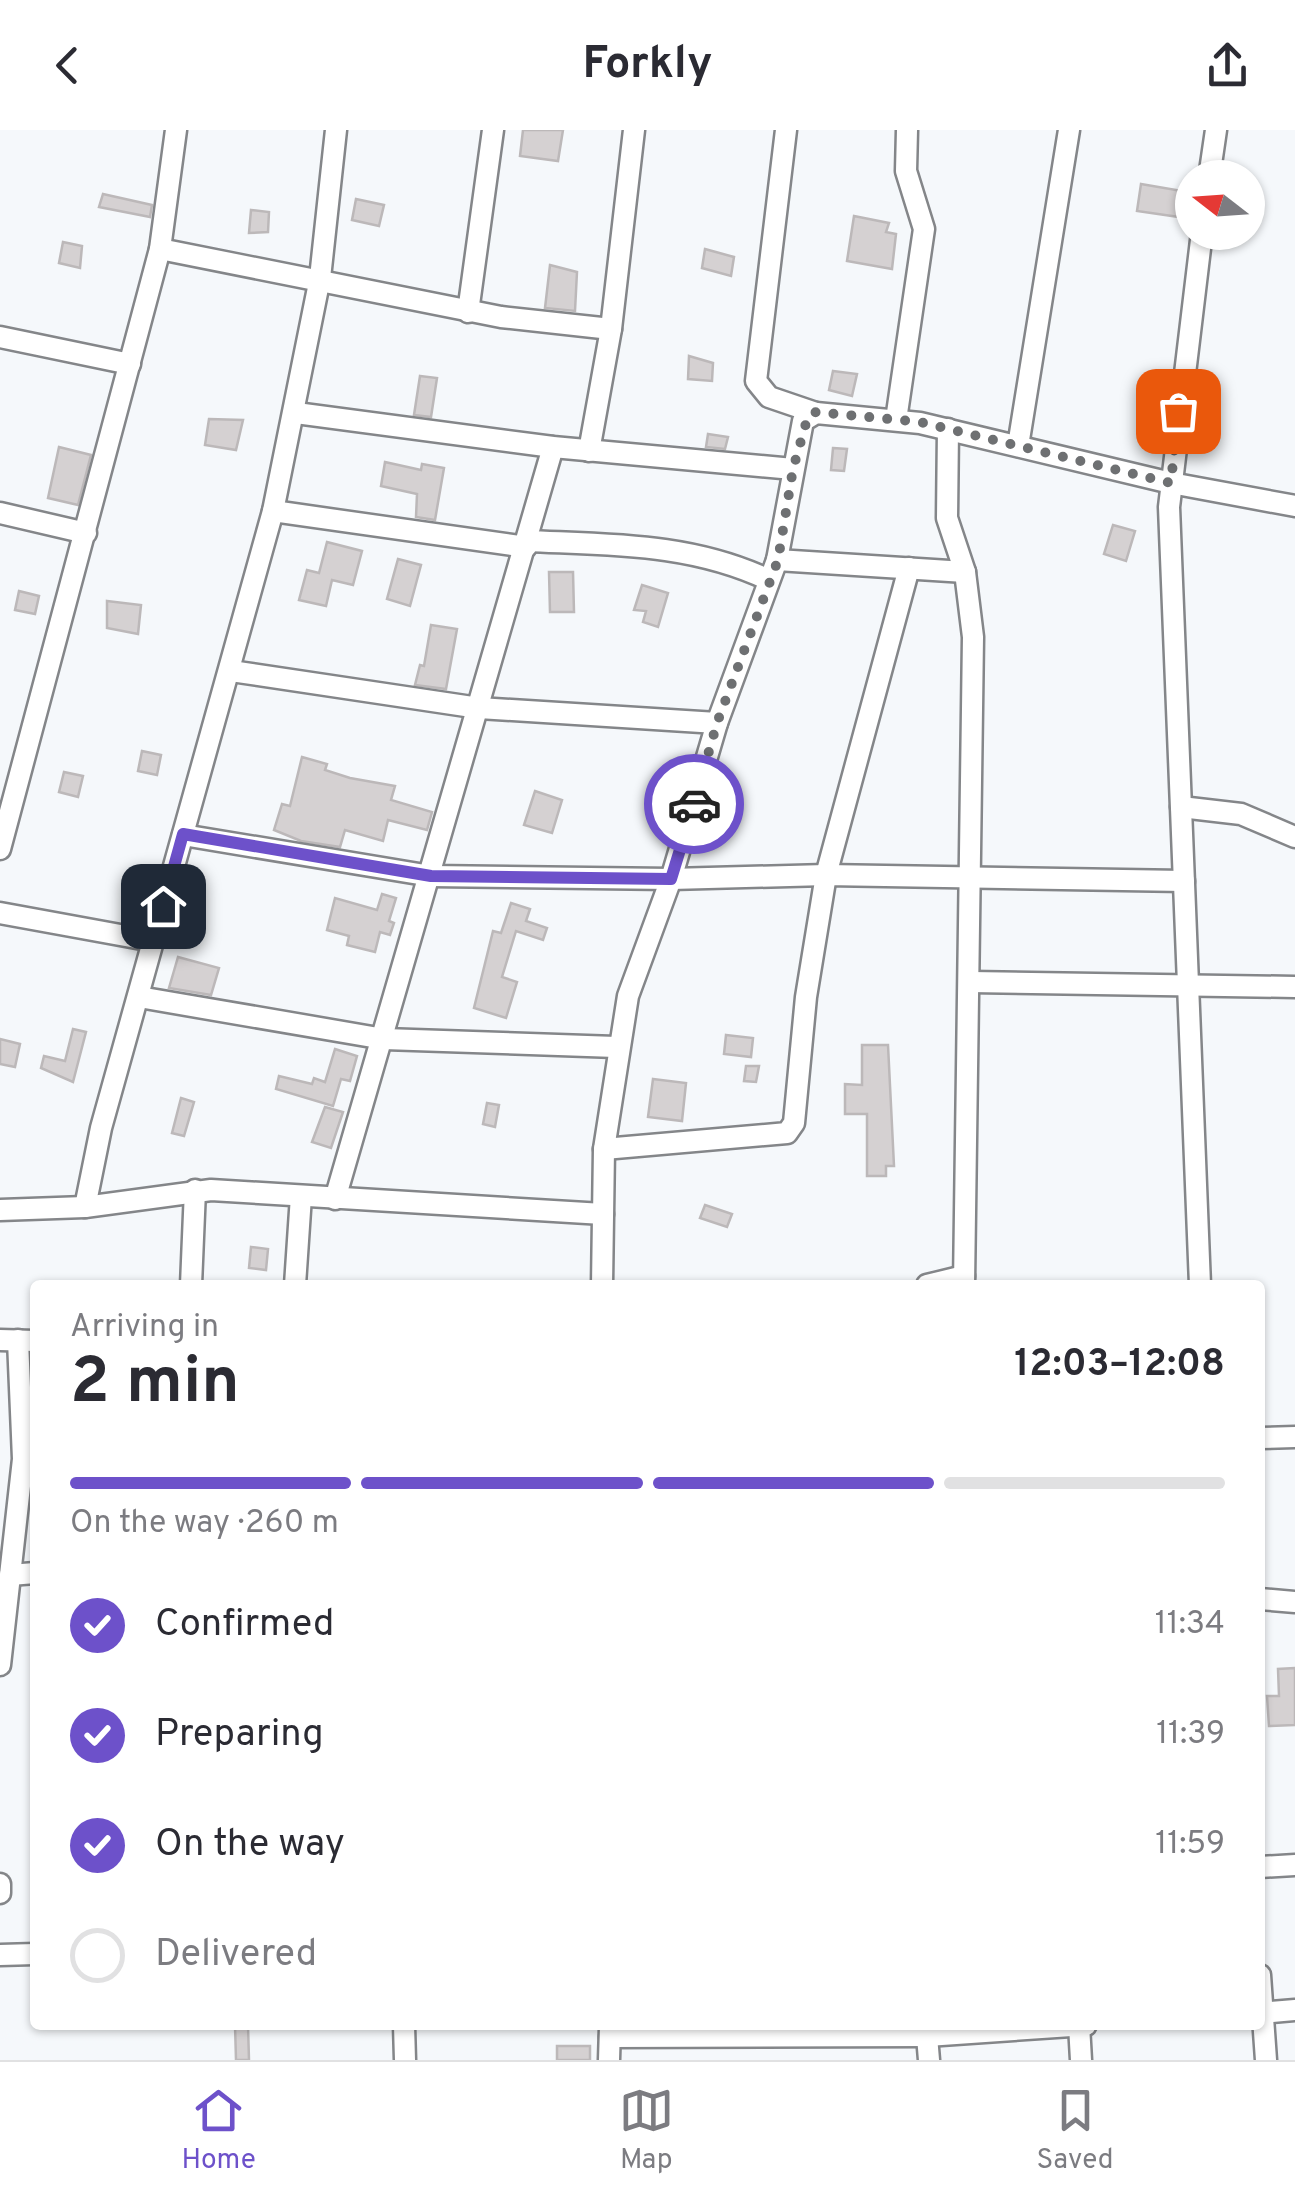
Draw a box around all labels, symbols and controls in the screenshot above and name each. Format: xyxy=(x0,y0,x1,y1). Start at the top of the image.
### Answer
text: Forkly xyxy=(583,37,712,94)
icon: back xyxy=(40,38,95,93)
icon: share xyxy=(1200,38,1255,93)
north arrow xyxy=(1175,160,1265,250)
map controls xyxy=(1175,160,1265,250)
pin xyxy=(1136,369,1221,454)
icon: bag xyxy=(1151,384,1206,439)
courier xyxy=(644,754,744,854)
icon: car xyxy=(667,777,722,832)
pin xyxy=(121,864,206,949)
icon: home xyxy=(136,879,191,934)
text: Arriving in xyxy=(70,1308,219,1348)
text: 12:03–12:08 xyxy=(1014,1341,1225,1390)
text: 2 min xyxy=(70,1344,240,1426)
text: On the way · 260 m xyxy=(70,1504,339,1544)
icon: check xyxy=(70,1598,125,1653)
text: Confirmed xyxy=(155,1601,334,1650)
text: 11:34 xyxy=(1155,1605,1225,1645)
icon: check xyxy=(70,1708,125,1763)
text: Preparing xyxy=(155,1711,324,1760)
text: 11:39 xyxy=(1156,1715,1225,1755)
icon: check xyxy=(70,1818,125,1873)
text: On the way xyxy=(155,1821,345,1870)
text: 11:59 xyxy=(1155,1825,1225,1865)
text: Delivered xyxy=(155,1931,317,1980)
tab: Home xyxy=(181,2083,256,2179)
tab: Map xyxy=(619,2083,674,2179)
tab: Saved xyxy=(1037,2083,1114,2179)

